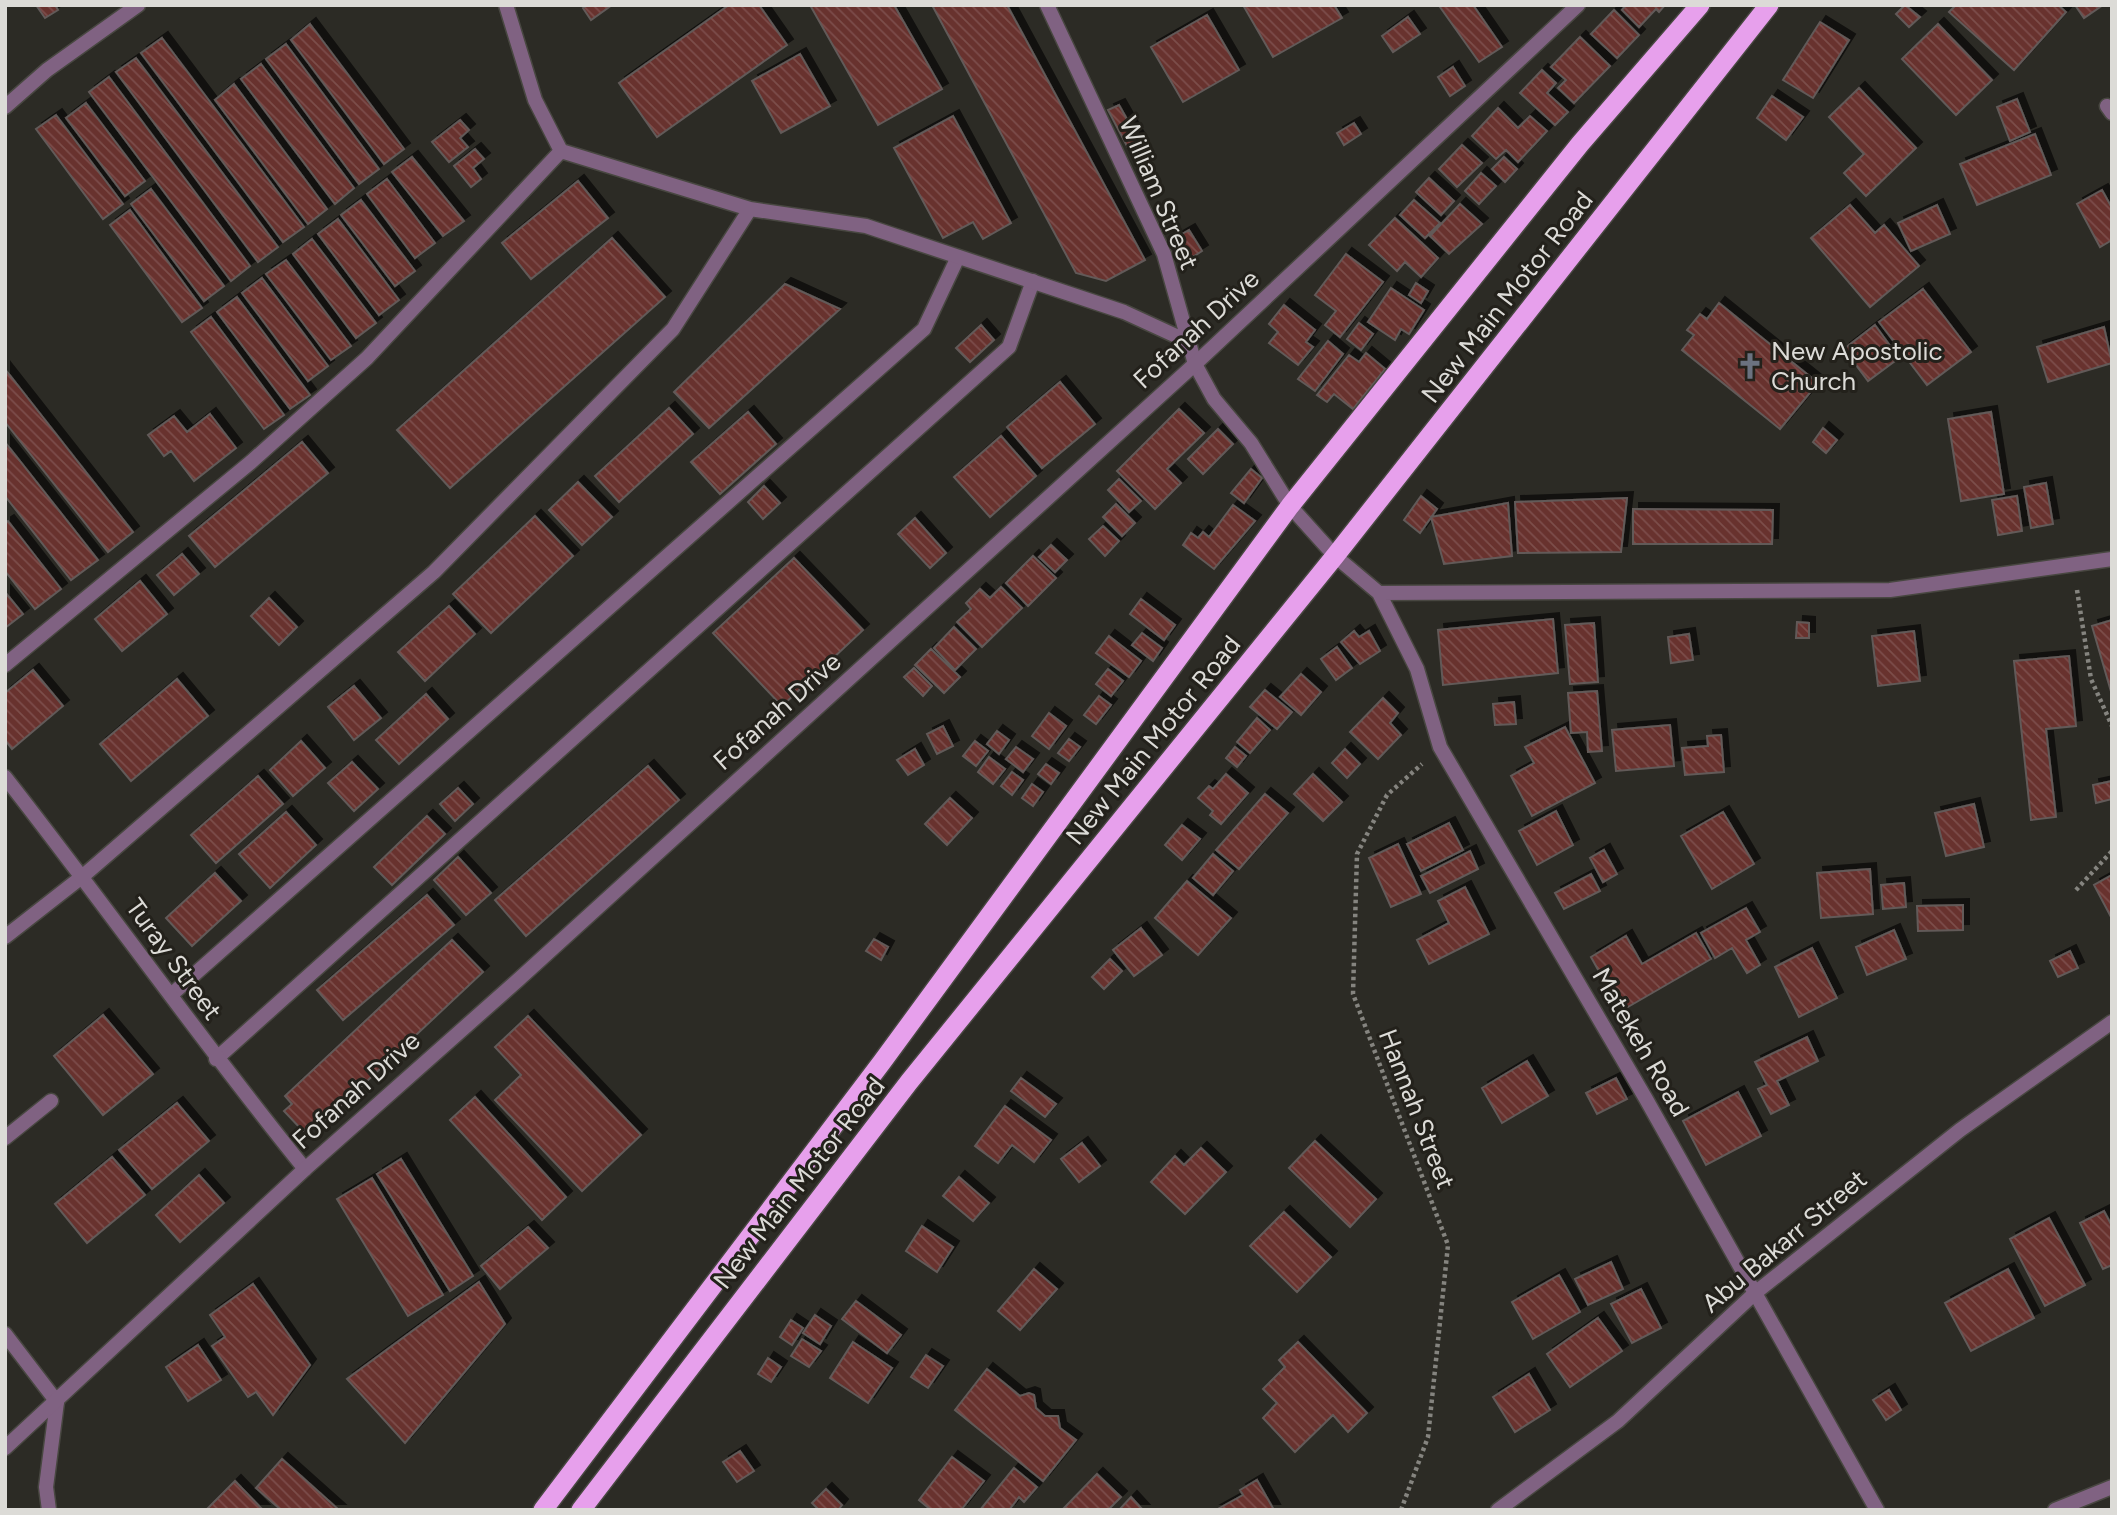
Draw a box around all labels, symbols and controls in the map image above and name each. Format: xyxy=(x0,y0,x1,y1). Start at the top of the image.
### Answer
street label: William Street xyxy=(1112,112,1206,274)
street label: New Main Motor Road xyxy=(1414,185,1600,409)
street label: Fofanah Drive xyxy=(1126,263,1266,395)
place label: New Apostolic Church xyxy=(1771,335,1943,397)
church icon: New Apostolic Church xyxy=(1735,351,1765,381)
street label: New Main Motor Road xyxy=(1059,629,1247,851)
street label: Fofanah Drive xyxy=(707,645,847,777)
street label: Turay Street xyxy=(119,892,229,1026)
street label: Matekeh Road xyxy=(1586,962,1696,1122)
street label: Fofanah Drive xyxy=(286,1024,426,1156)
street label: Hannah Street xyxy=(1372,1024,1462,1194)
street label: New Main Motor Road xyxy=(706,1071,892,1295)
street label: Abu Bakarr Street xyxy=(1695,1163,1873,1319)

